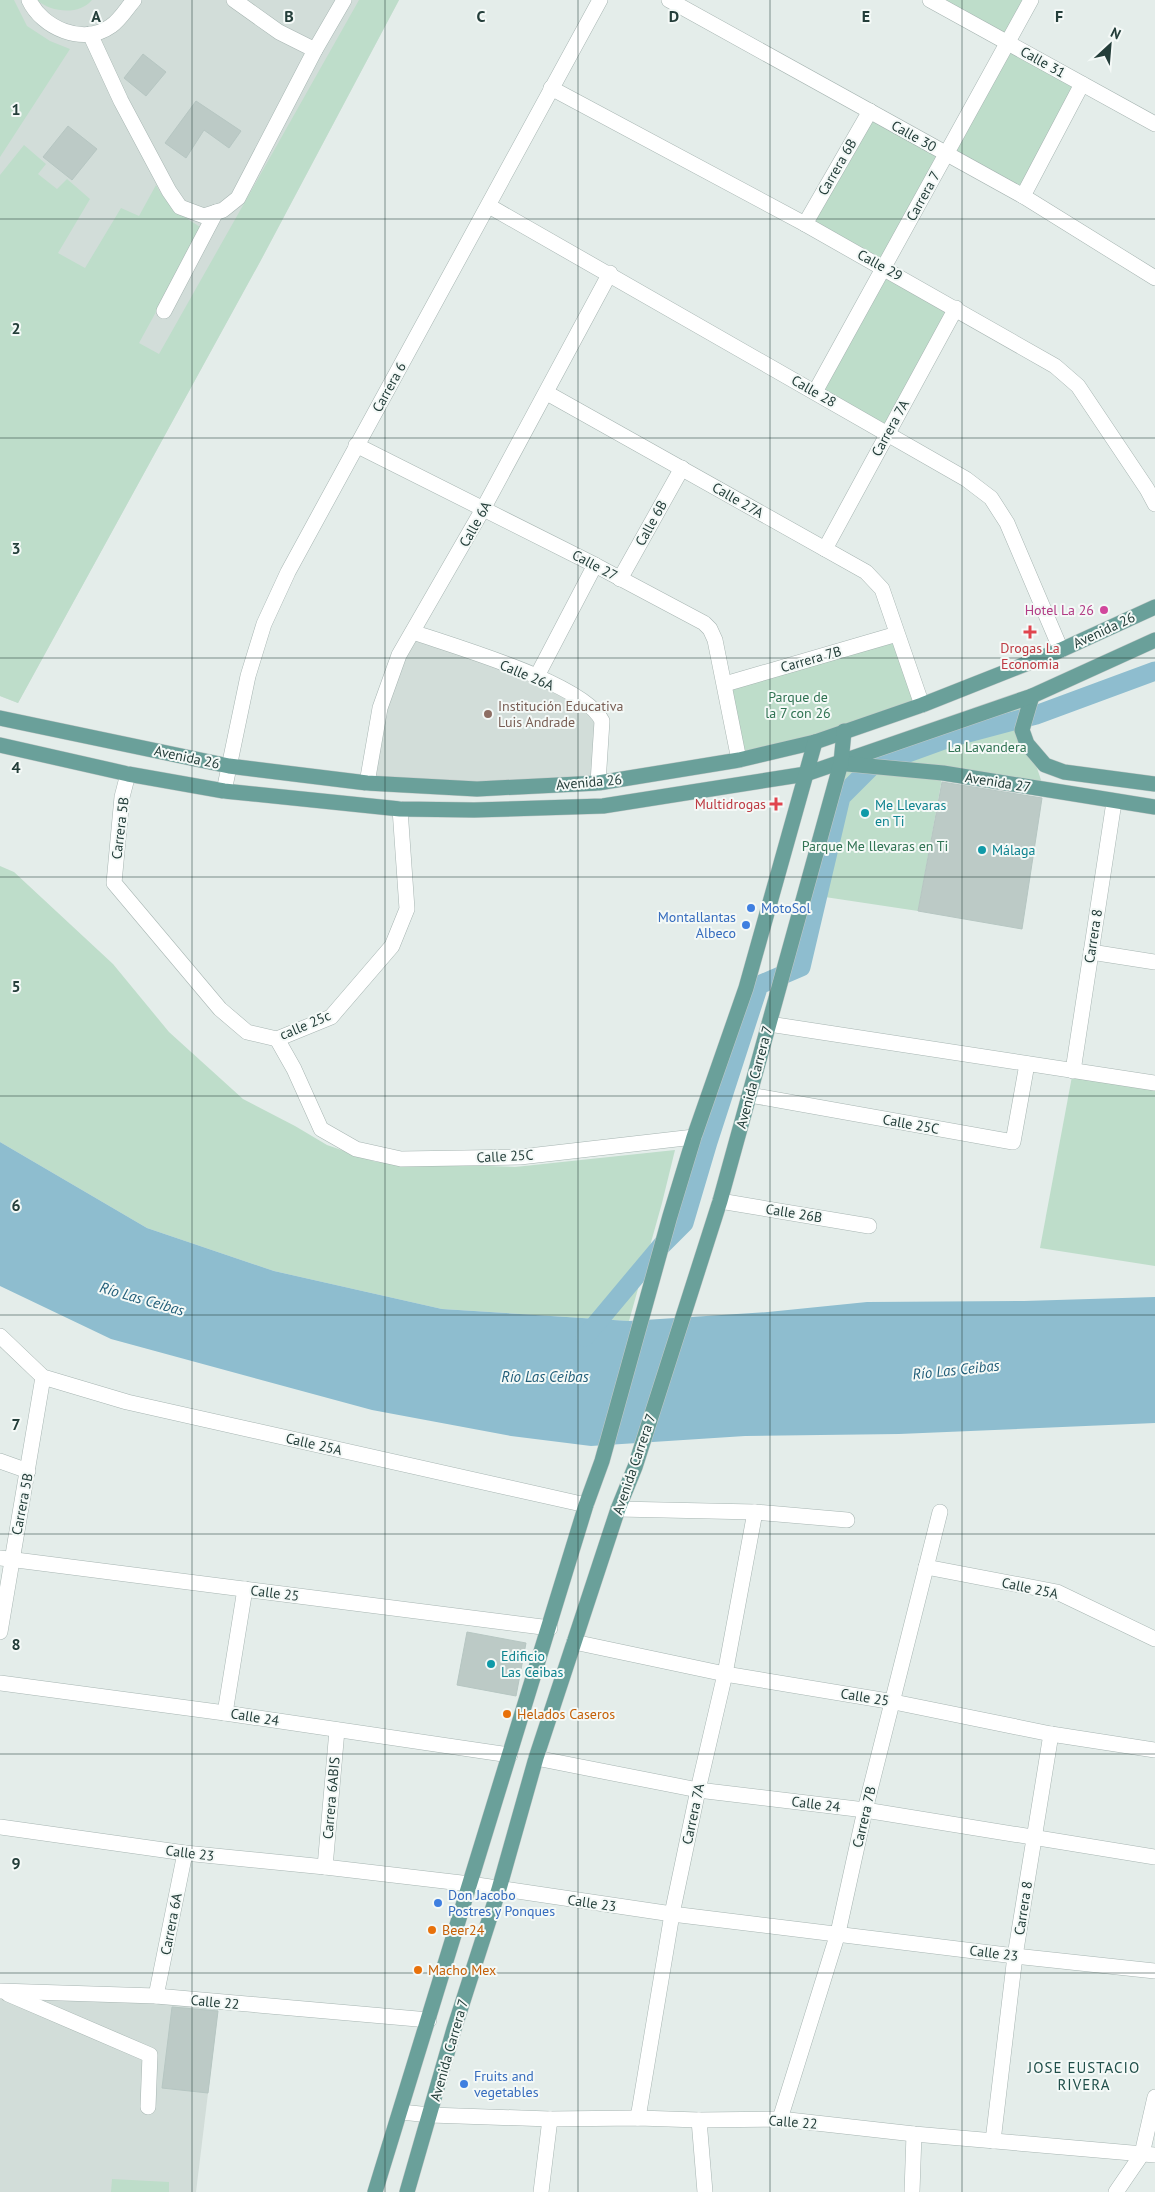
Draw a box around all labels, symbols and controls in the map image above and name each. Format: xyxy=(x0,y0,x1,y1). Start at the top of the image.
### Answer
text: A xyxy=(91,6,101,26)
text: B xyxy=(284,6,294,26)
text: C xyxy=(477,6,486,26)
text: D xyxy=(669,6,679,26)
text: E xyxy=(862,6,870,26)
text: F xyxy=(1055,6,1063,26)
north arrow xyxy=(1085,20,1135,70)
text: N xyxy=(1108,23,1124,43)
street label: Calle 31 xyxy=(1017,42,1069,82)
text: 1 xyxy=(11,99,21,119)
street label: Calle 30 xyxy=(888,116,940,156)
street label: Carrera 6B xyxy=(814,135,860,199)
street label: Carrera 7 xyxy=(902,168,944,224)
street label: Calle 29 xyxy=(854,245,906,285)
text: 2 xyxy=(11,318,21,338)
street label: Carrera 6 xyxy=(368,359,410,415)
street label: Calle 28 xyxy=(788,371,840,411)
street label: Carrera 7A xyxy=(867,396,913,459)
street label: Calle 27A xyxy=(709,478,768,522)
street label: Calle 6A xyxy=(455,497,495,550)
street label: Calle 6B xyxy=(631,497,671,549)
text: 3 xyxy=(11,538,21,558)
street label: Calle 27 xyxy=(569,546,621,584)
place label: Hotel La 26 xyxy=(1025,601,1094,619)
marker: Hotel La 26 xyxy=(1098,604,1110,616)
street label: Avenida 26 xyxy=(1070,608,1138,652)
marker: Drogas La Economia xyxy=(1024,626,1036,638)
place label: Drogas La Economia xyxy=(1000,639,1060,673)
street label: Carrera 7B xyxy=(778,642,844,676)
street label: Calle 26A xyxy=(497,656,558,695)
park label: Parque de la 7 con 26 xyxy=(765,688,831,722)
place label: Institución Educativa Luis Andrade xyxy=(498,697,623,731)
marker: Institución Educativa Luis Andrade xyxy=(482,708,494,720)
park label: La Lavandera xyxy=(947,738,1027,756)
street label: Avenida 26 xyxy=(153,741,221,773)
text: 4 xyxy=(11,757,21,777)
street label: Avenida 27 xyxy=(964,768,1032,796)
street label: Avenida 26 xyxy=(555,770,623,794)
place label: Multidrogas xyxy=(695,795,766,813)
street label: Carrera 5B xyxy=(107,796,133,860)
place label: Me Llevaras en Ti xyxy=(875,796,946,830)
marker: Multidrogas xyxy=(770,798,782,810)
marker: Me Llevaras en Ti xyxy=(859,807,871,819)
park label: Parque Me llevaras en Ti xyxy=(802,837,948,855)
place label: Málaga xyxy=(992,841,1036,859)
marker: Málaga xyxy=(976,844,988,856)
place label: MotoSol xyxy=(761,899,811,917)
marker: MotoSol xyxy=(745,902,757,914)
place label: Montallantas Albeco xyxy=(658,908,736,942)
street label: Carrera 8 xyxy=(1080,908,1106,964)
marker: Montallantas Albeco xyxy=(740,919,752,931)
text: 5 xyxy=(11,976,21,996)
street label: calle 25c xyxy=(277,1006,333,1044)
street label: Avenida Carrera 7 xyxy=(732,1024,776,1130)
street label: Calle 25C xyxy=(881,1110,941,1138)
street label: Calle 25C xyxy=(476,1146,534,1166)
text: 6 xyxy=(11,1195,21,1215)
street label: Calle 26B xyxy=(764,1200,824,1226)
water label: Río Las Ceibas xyxy=(98,1277,187,1320)
water label: Río Las Ceibas xyxy=(912,1355,1000,1384)
water label: Río Las Ceibas xyxy=(501,1367,589,1386)
street label: Avenida Carrera 7 xyxy=(608,1411,660,1517)
text: 7 xyxy=(11,1414,21,1434)
street label: Calle 25A xyxy=(284,1429,345,1459)
street label: Carrera 5B xyxy=(7,1472,37,1536)
street label: Calle 25A xyxy=(1000,1573,1061,1603)
street label: Calle 25 xyxy=(250,1581,300,1605)
text: 8 xyxy=(11,1634,21,1654)
place label: Edificio Las Ceibas xyxy=(501,1647,563,1681)
marker: Edificio Las Ceibas xyxy=(485,1658,497,1670)
street label: Calle 25 xyxy=(839,1684,891,1710)
street label: Calle 24 xyxy=(229,1704,281,1730)
place label: Helados Caseros xyxy=(517,1705,615,1723)
marker: Helados Caseros xyxy=(501,1708,513,1720)
street label: Carrera 6ABIS xyxy=(318,1756,344,1840)
street label: Carrera 7A xyxy=(678,1781,708,1846)
street label: Carrera 7B xyxy=(848,1784,880,1850)
street label: Calle 24 xyxy=(791,1792,842,1816)
street label: Calle 23 xyxy=(165,1841,215,1865)
text: 9 xyxy=(11,1853,21,1873)
street label: Carrera 8 xyxy=(1010,1880,1036,1936)
place label: Don Jacobo Postres y Ponques xyxy=(448,1886,555,1920)
street label: Carrera 6A xyxy=(156,1891,186,1956)
street label: Calle 23 xyxy=(566,1891,618,1915)
marker: Don Jacobo Postres y Ponques xyxy=(432,1897,444,1909)
place label: Beer24 xyxy=(442,1921,485,1939)
marker: Beer24 xyxy=(426,1924,438,1936)
street label: Calle 23 xyxy=(969,1941,1019,1965)
place label: Macho Mex xyxy=(428,1961,496,1979)
marker: Macho Mex xyxy=(412,1964,424,1976)
street label: Calle 22 xyxy=(190,1991,240,2013)
street label: Avenida Carrera 7 xyxy=(426,1997,472,2103)
district label: JOSE EUSTACIO RIVERA xyxy=(1027,2058,1140,2094)
place label: Fruits and vegetables xyxy=(474,2067,539,2101)
marker: Fruits and vegetables xyxy=(458,2078,470,2090)
street label: Calle 22 xyxy=(768,2111,818,2133)

